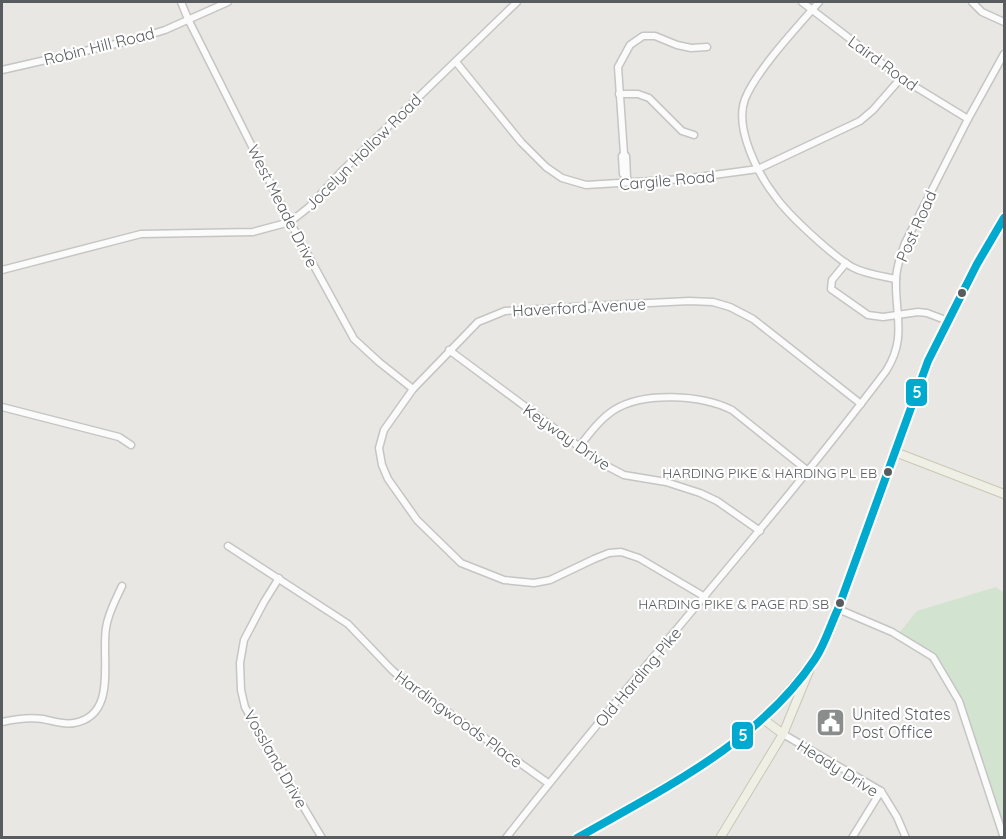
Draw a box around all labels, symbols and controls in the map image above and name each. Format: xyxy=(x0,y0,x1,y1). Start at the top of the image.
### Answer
street label: Robin Hill Road xyxy=(42,23,156,69)
street label: Laird Road xyxy=(844,31,922,95)
street label: Jocelyn Hollow Road xyxy=(301,90,425,214)
street label: West Meade Drive xyxy=(243,141,323,271)
street label: Cargile Road xyxy=(618,166,716,194)
street label: Post Road xyxy=(891,187,941,265)
unlabelled marker xyxy=(956,287,968,299)
street label: Haverford Avenue xyxy=(512,294,646,320)
line badge: 5 xyxy=(905,378,928,407)
text: 5 xyxy=(912,382,922,402)
street label: Keyway Drive xyxy=(519,399,615,475)
place label: HARDING PIKE & HARDING PL EB xyxy=(662,464,877,482)
marker: HARDING PIKE & HARDING PL EB xyxy=(882,466,894,478)
place label: HARDING PIKE & PAGE RD SB xyxy=(638,595,829,613)
marker: HARDING PIKE & PAGE RD SB xyxy=(834,597,846,609)
street label: Old Harding Pike xyxy=(591,623,685,731)
street label: Hardingwoods Place xyxy=(391,666,527,772)
place label: United States Post Office xyxy=(852,704,951,742)
street label: Vossland Drive xyxy=(240,706,312,812)
public building icon: United States Post Office xyxy=(815,707,847,739)
line badge: 5 xyxy=(731,721,754,750)
text: 5 xyxy=(738,725,748,745)
street label: Heady Drive xyxy=(794,735,882,801)

